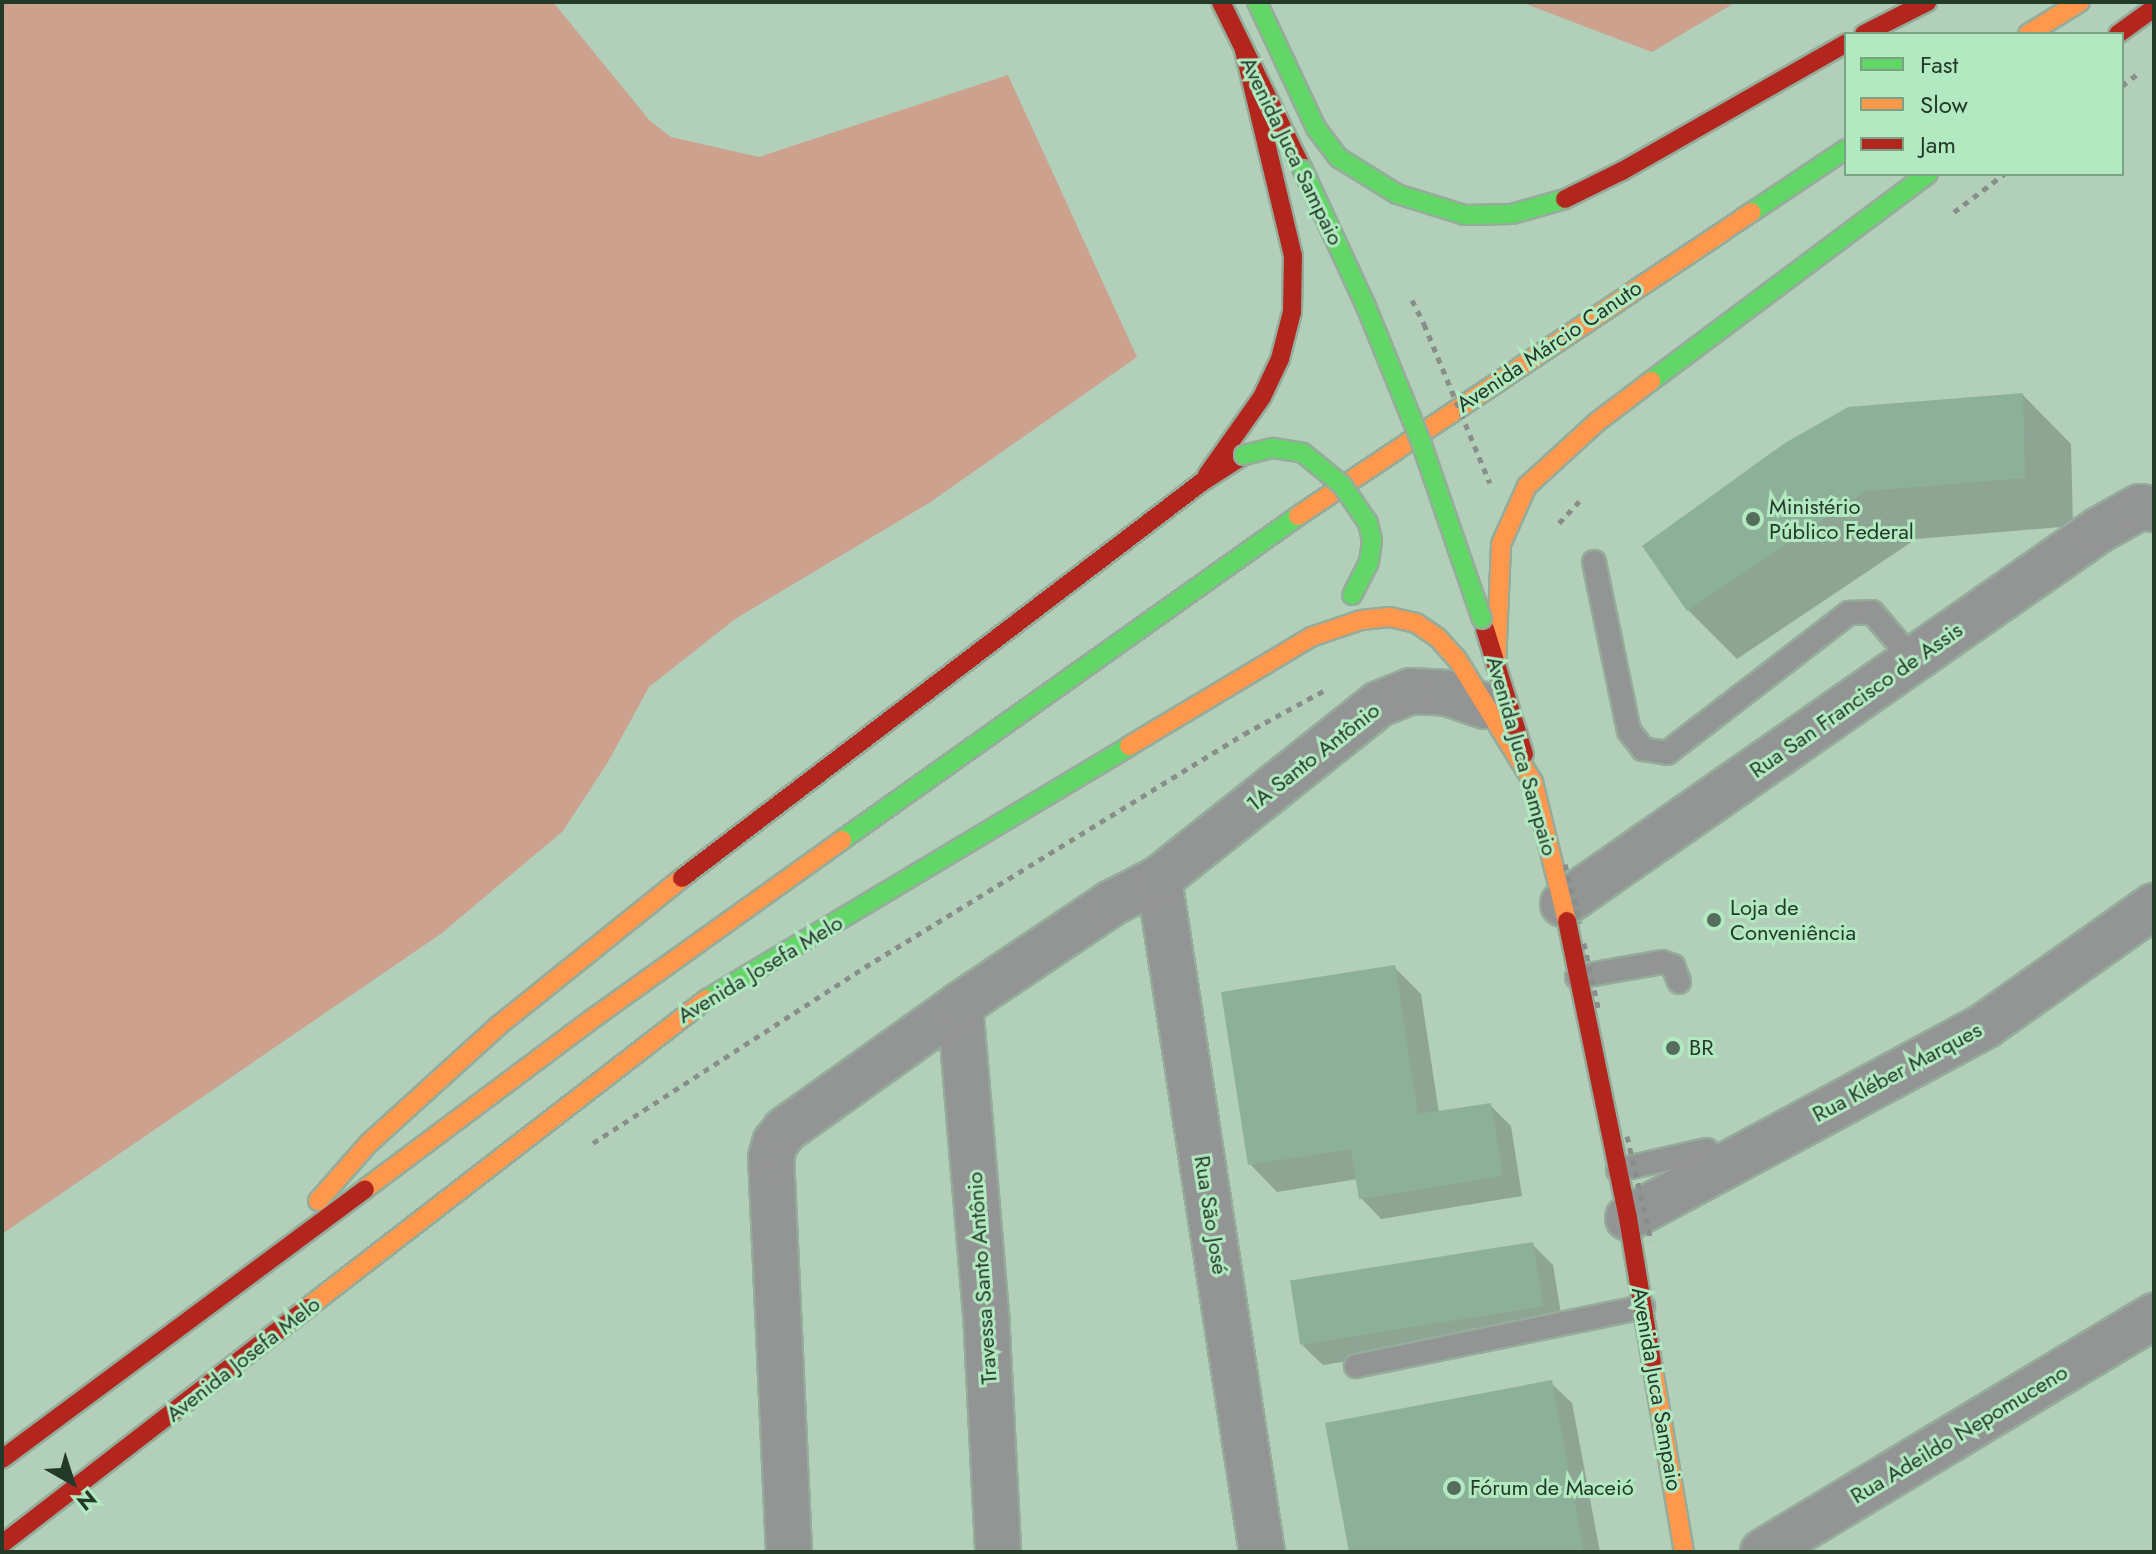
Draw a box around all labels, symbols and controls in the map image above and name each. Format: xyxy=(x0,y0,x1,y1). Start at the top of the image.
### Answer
legend xyxy=(1844,32,2124,176)
text: Fast xyxy=(1920,47,1958,82)
street label: Avenida Juca Sampaio xyxy=(1235,53,1349,249)
text: Slow xyxy=(1920,87,1968,122)
text: Jam xyxy=(1920,127,1956,162)
street label: Avenida Márcio Canuto xyxy=(1451,274,1647,418)
place label: Ministério Público Federal xyxy=(1769,493,1914,544)
marker: Ministério Público Federal xyxy=(1744,510,1762,528)
street label: Rua San Francisco de Assis xyxy=(1745,616,1967,784)
street label: Avenida Juca Sampaio xyxy=(1481,653,1563,859)
street label: 1A Santo Antônio xyxy=(1241,697,1385,817)
place label: Loja de Conveniência xyxy=(1730,894,1856,946)
street label: Avenida Josefa Melo xyxy=(673,909,847,1029)
marker: Loja de Conveniência xyxy=(1705,911,1723,929)
street label: Rua Kléber Marques xyxy=(1808,1016,1986,1128)
place label: BR xyxy=(1689,1035,1714,1061)
marker: BR xyxy=(1664,1039,1682,1057)
street label: Rua São José xyxy=(1189,1154,1233,1276)
street label: Travessa Santo Antônio xyxy=(961,1171,1003,1385)
street label: Avenida Juca Sampaio xyxy=(1626,1285,1688,1493)
street label: Avenida Josefa Melo xyxy=(161,1291,325,1427)
street label: Rua Adeildo Nepomuceno xyxy=(1846,1359,2072,1509)
north arrow xyxy=(32,1442,112,1522)
place label: Fórum de Maceió xyxy=(1470,1475,1634,1501)
marker: Fórum de Maceió xyxy=(1445,1479,1463,1497)
text: N xyxy=(70,1483,104,1519)

